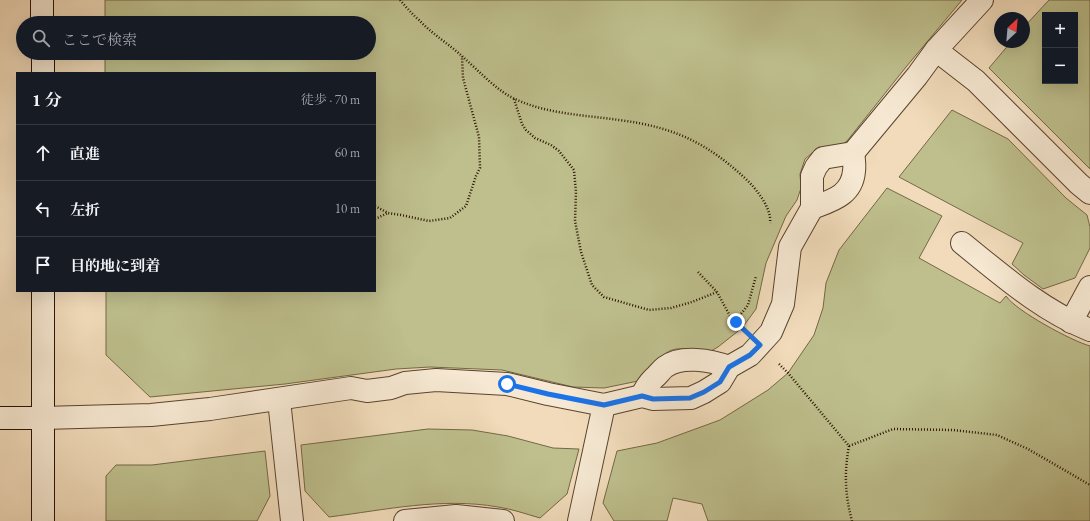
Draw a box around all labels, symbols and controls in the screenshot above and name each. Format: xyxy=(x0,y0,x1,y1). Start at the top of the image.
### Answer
north arrow xyxy=(994,12,1030,48)
map controls xyxy=(1042,12,1078,84)
button: + xyxy=(1042,12,1078,48)
search box xyxy=(16,16,376,60)
icon: search xyxy=(30,27,52,49)
text: ここで検索 xyxy=(62,30,137,49)
button: − xyxy=(1042,48,1078,84)
text: 1 分 xyxy=(32,89,62,111)
text: 徒歩 · 70 m xyxy=(301,91,360,108)
icon: ahead xyxy=(32,142,54,164)
text: 直進 xyxy=(70,144,100,163)
text: 60 m xyxy=(335,144,360,161)
icon: left xyxy=(32,198,54,220)
text: 左折 xyxy=(70,200,100,219)
text: 10 m xyxy=(335,200,360,217)
icon: arrive xyxy=(32,254,54,276)
text: 目的地に到着 xyxy=(70,256,160,275)
route end xyxy=(727,313,745,331)
route start xyxy=(498,375,516,393)

